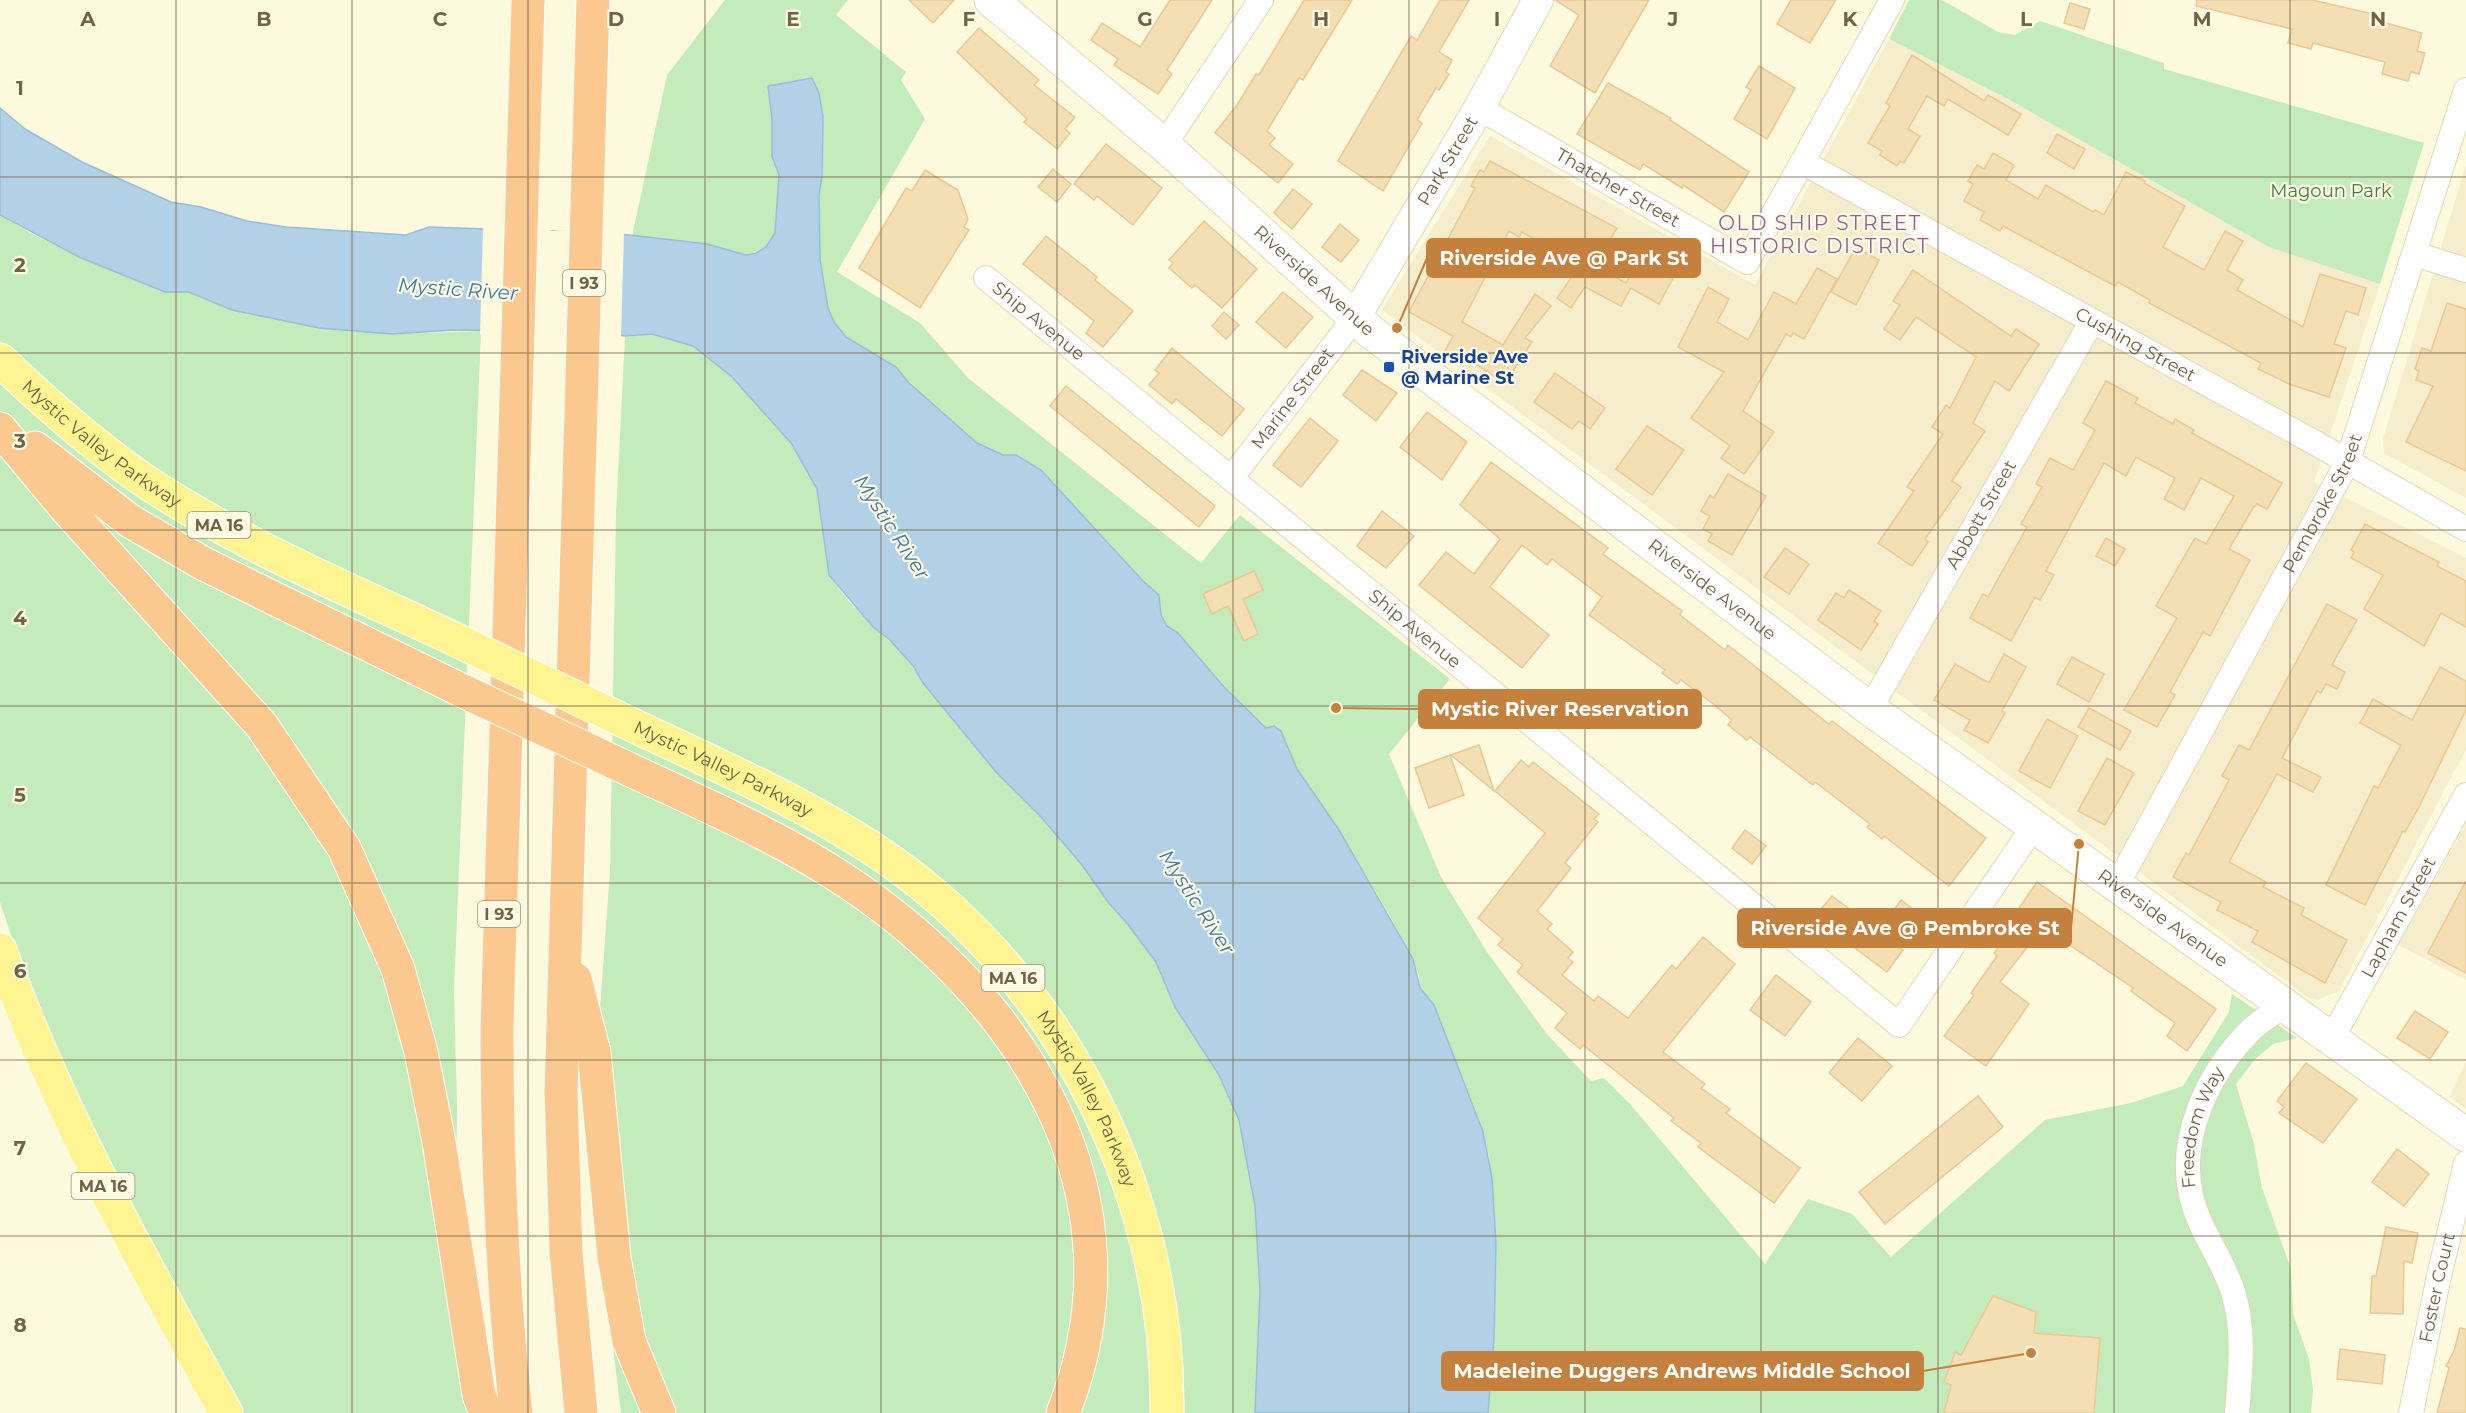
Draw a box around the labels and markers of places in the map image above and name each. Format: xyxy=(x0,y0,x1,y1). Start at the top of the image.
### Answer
callout: Riverside Ave @ Park St xyxy=(1427,239,1700,277)
place label: Riverside Ave @ Marine St xyxy=(1401,346,1528,389)
marker: Riverside Ave @ Marine St xyxy=(1382,360,1396,374)
callout: Mystic River Reservation xyxy=(1419,690,1701,728)
callout: Riverside Ave @ Pembroke St xyxy=(1738,909,2071,947)
callout: Madeleine Duggers Andrews Middle School xyxy=(1442,1352,1923,1390)

